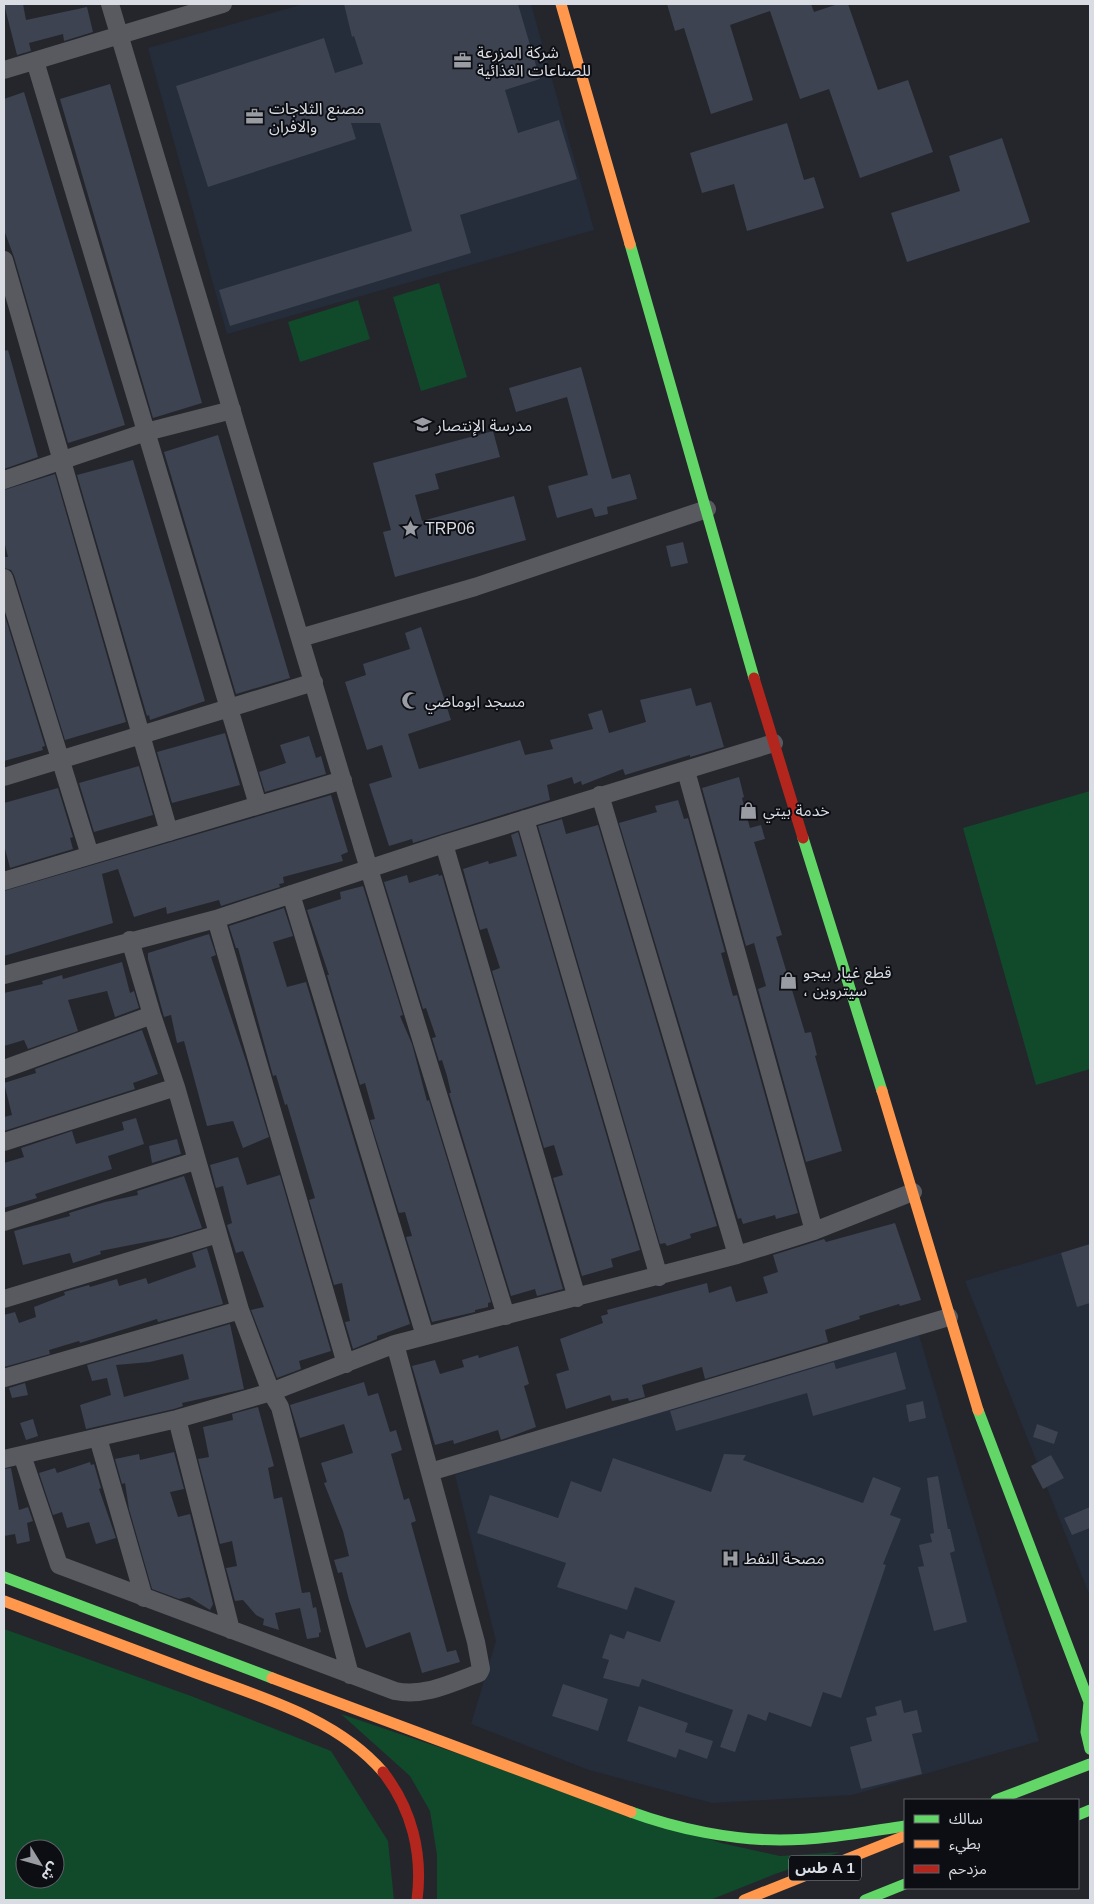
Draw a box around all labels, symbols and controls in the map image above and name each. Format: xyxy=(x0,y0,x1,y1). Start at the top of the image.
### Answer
place label: شركة المزرعة للصناعات الغذائية xyxy=(477,44,591,79)
office icon: شركة المزرعة للصناعات الغذائية xyxy=(453,51,473,71)
place label: مصنع الثلاجات والافران xyxy=(269,100,365,136)
office icon: مصنع الثلاجات والافران xyxy=(245,107,265,127)
school or university icon: مدرسة الإنتصار xyxy=(412,415,432,435)
place label: مدرسة الإنتصار xyxy=(435,417,532,436)
place icon: TRP06 xyxy=(401,518,421,538)
place label: TRP06 xyxy=(425,520,475,537)
mosque icon: مسجد ابوماضي xyxy=(401,691,421,711)
place label: مسجد ابوماضي xyxy=(425,693,525,714)
shop icon: خدمة بيتي xyxy=(739,800,759,820)
place label: خدمة بيتي xyxy=(763,802,830,823)
place label: قطع غيار بيجو ، سيتروين xyxy=(803,964,891,1000)
shop icon: قطع غيار بيجو ، سيتروين xyxy=(779,971,799,991)
hospital icon: مصحة النفط xyxy=(720,1548,740,1568)
place label: مصحة النفط xyxy=(744,1550,825,1567)
legend xyxy=(904,1799,1079,1889)
text: سالك xyxy=(949,1810,983,1827)
text: بطيء xyxy=(949,1835,981,1855)
north arrow xyxy=(15,1839,65,1889)
road number: طس A 1 xyxy=(789,1856,861,1880)
text: ش xyxy=(38,1859,63,1884)
text: مزدحم xyxy=(949,1860,987,1880)

